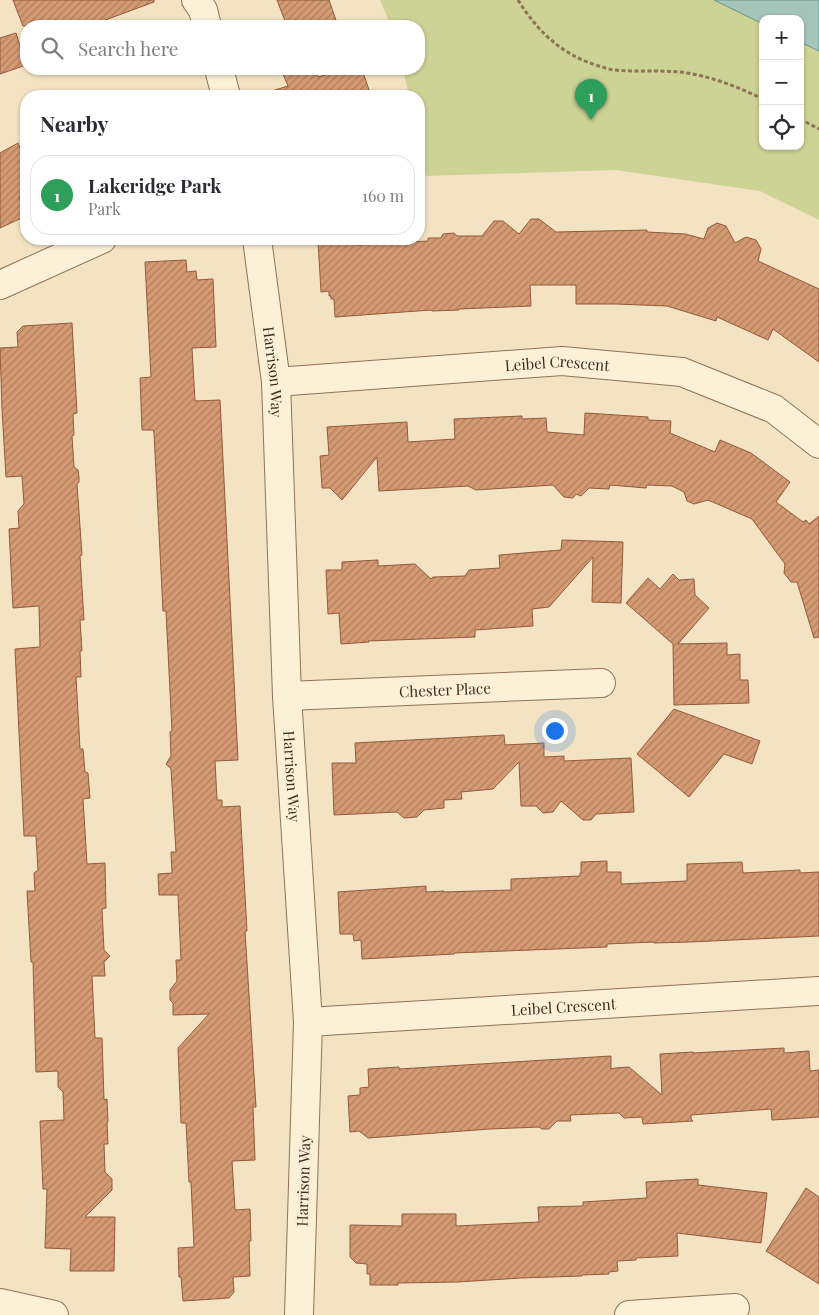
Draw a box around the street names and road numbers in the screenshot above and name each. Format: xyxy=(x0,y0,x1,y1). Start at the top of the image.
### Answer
street label: Harrison Way xyxy=(259,325,287,418)
street label: Leibel Crescent xyxy=(504,351,611,375)
street label: Chester Place xyxy=(399,678,491,701)
street label: Harrison Way xyxy=(279,730,305,823)
street label: Leibel Crescent xyxy=(510,993,617,1020)
street label: Harrison Way xyxy=(291,1135,315,1227)

